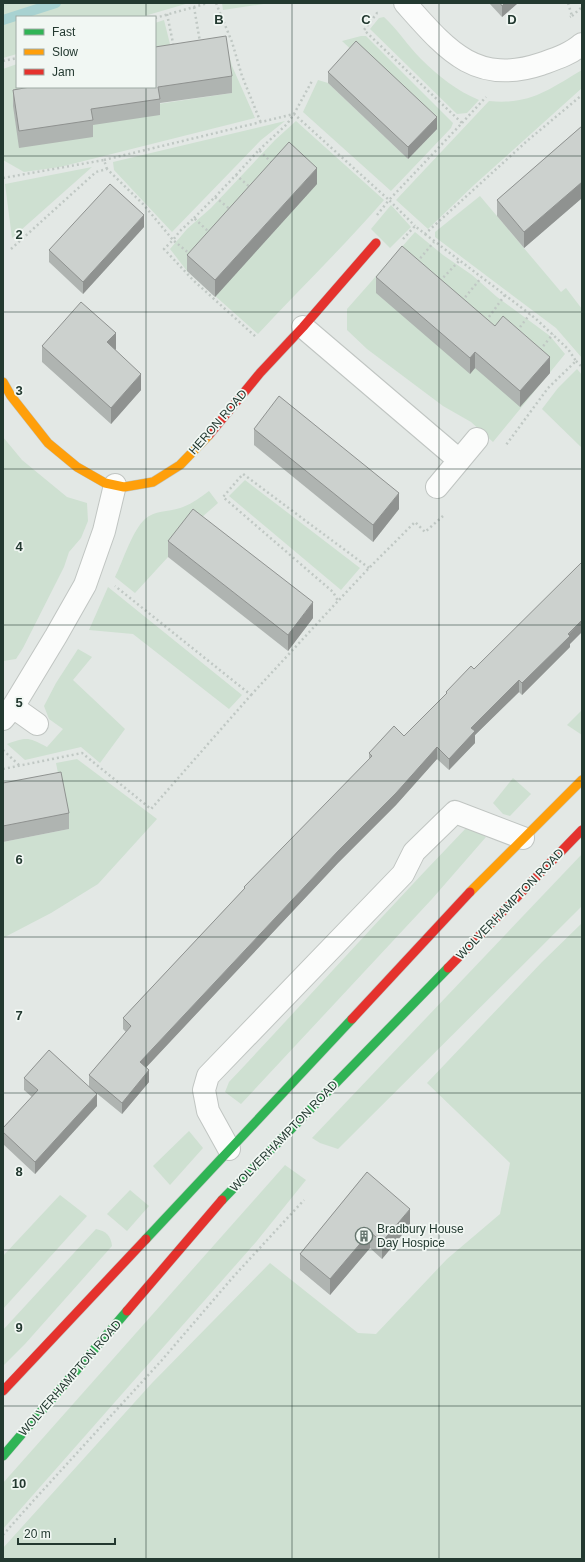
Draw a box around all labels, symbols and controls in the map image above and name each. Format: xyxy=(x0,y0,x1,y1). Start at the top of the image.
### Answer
text: B xyxy=(214,12,224,27)
text: C xyxy=(361,12,371,27)
text: D xyxy=(507,12,517,27)
legend xyxy=(16,16,156,88)
text: Fast xyxy=(52,25,76,39)
text: Slow xyxy=(52,45,78,59)
text: Jam xyxy=(52,65,75,79)
text: 2 xyxy=(15,227,23,242)
text: 3 xyxy=(15,383,23,398)
street label: HERON ROAD xyxy=(186,386,250,457)
text: 4 xyxy=(15,539,23,554)
text: 5 xyxy=(15,695,23,710)
street label: WOLVERHAMPTON ROAD xyxy=(453,845,567,962)
text: 6 xyxy=(15,852,23,867)
text: 7 xyxy=(15,1008,23,1023)
street label: WOLVERHAMPTON ROAD xyxy=(227,1077,341,1194)
text: 8 xyxy=(15,1164,23,1179)
place label: Bradbury House Day Hospice xyxy=(377,1222,464,1250)
building icon: Bradbury House Day Hospice xyxy=(354,1226,374,1246)
street label: WOLVERHAMPTON ROAD xyxy=(16,1317,124,1439)
text: 9 xyxy=(15,1320,23,1335)
text: 10 xyxy=(12,1476,26,1491)
scale bar xyxy=(18,1520,115,1546)
text: 20 m xyxy=(24,1527,51,1541)

